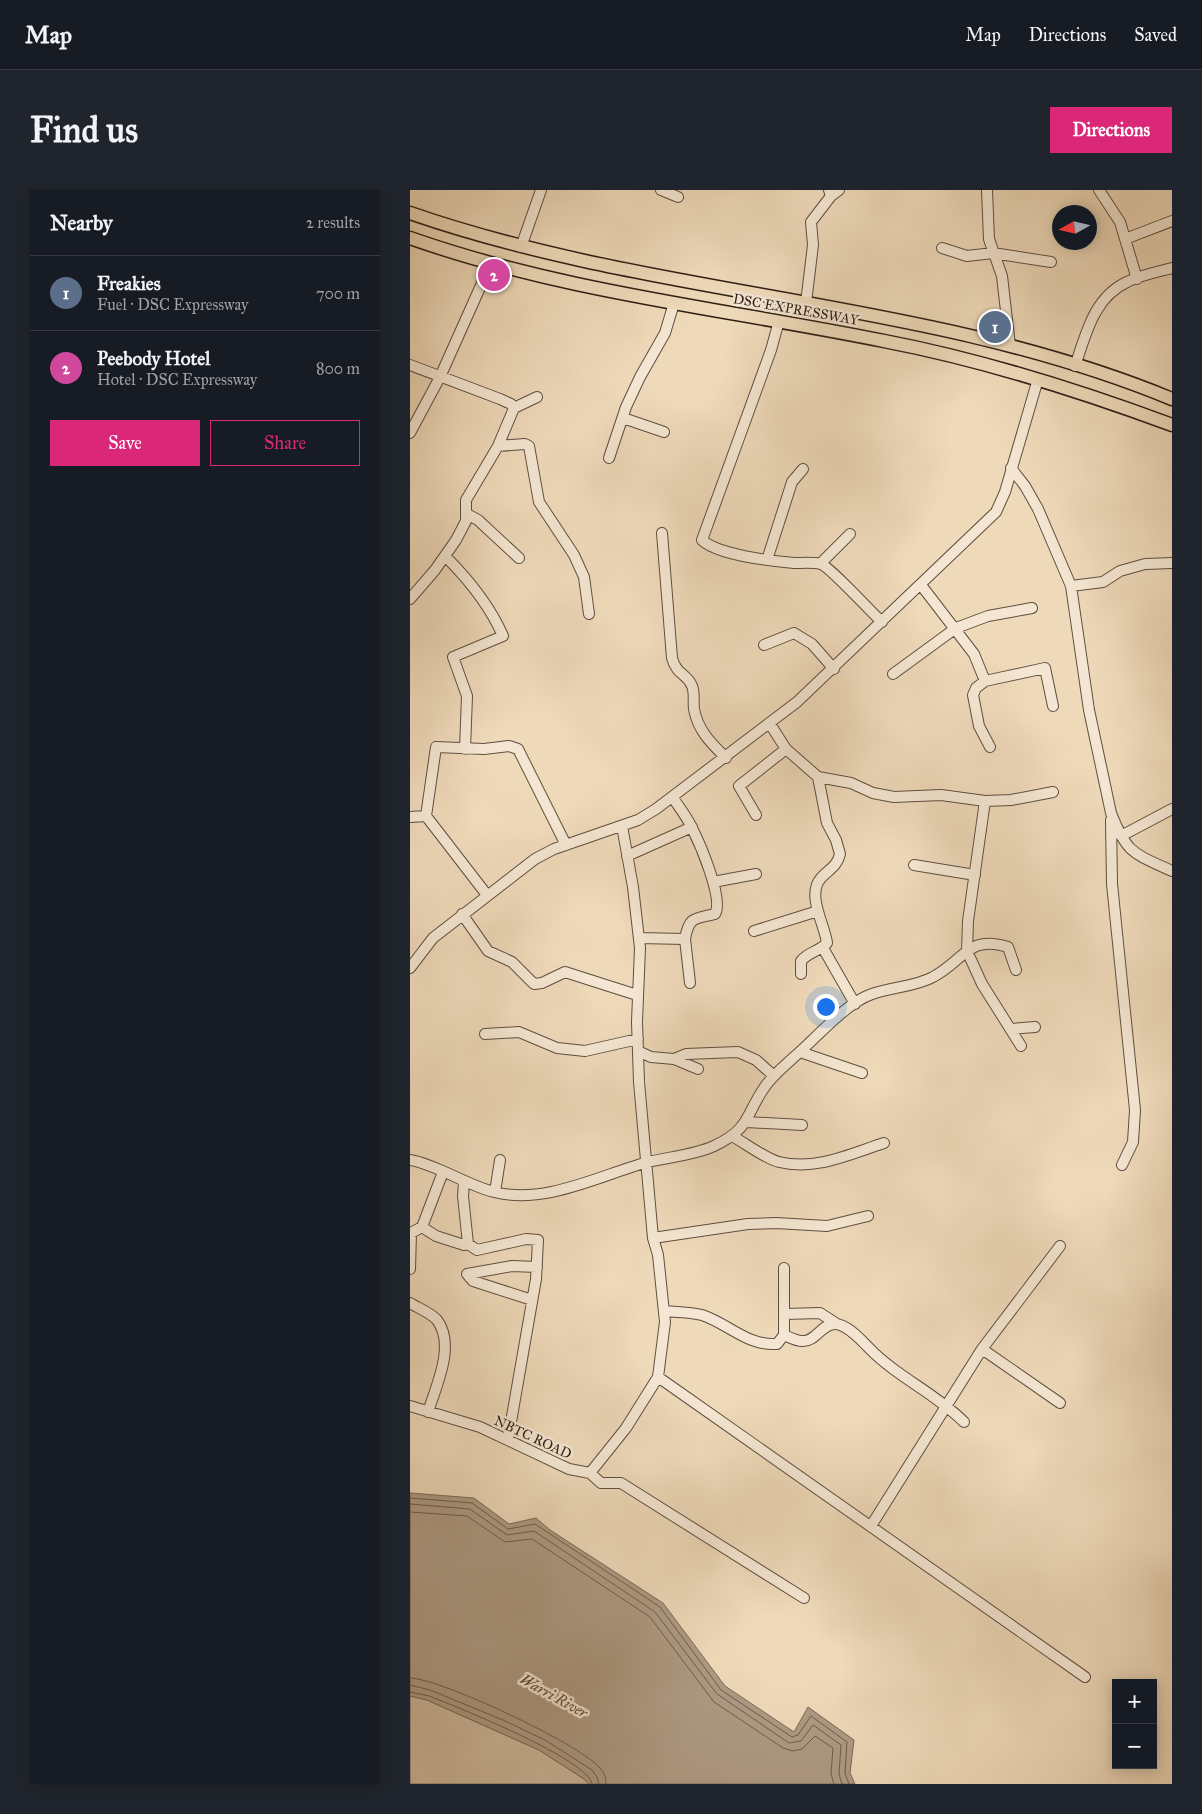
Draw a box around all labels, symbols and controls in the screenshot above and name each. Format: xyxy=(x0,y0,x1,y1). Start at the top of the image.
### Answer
text: Map xyxy=(25,20,72,50)
text: Map xyxy=(965,24,1001,46)
text: Directions xyxy=(1029,24,1106,46)
text: Saved xyxy=(1134,24,1177,46)
button: Directions xyxy=(1050,107,1172,153)
text: Find us xyxy=(30,109,138,152)
north arrow xyxy=(1052,205,1097,250)
text: Nearby xyxy=(50,210,113,236)
text: 2 results xyxy=(306,213,360,232)
pin: 2 xyxy=(478,256,510,294)
text: Freakies xyxy=(97,272,161,295)
text: 1 xyxy=(63,284,69,303)
text: 700 m xyxy=(316,284,360,303)
street label: DSC EXPRESSWAY xyxy=(732,290,861,329)
text: Fuel · DSC Expressway xyxy=(97,295,249,314)
pin: 1 xyxy=(979,308,1011,346)
text: Peebody Hotel xyxy=(97,347,210,370)
text: 2 xyxy=(62,359,70,378)
text: 800 m xyxy=(316,359,360,378)
text: Hotel · DSC Expressway xyxy=(97,370,257,389)
button: Save xyxy=(50,420,200,466)
button: Share xyxy=(210,420,360,466)
your location xyxy=(813,994,839,1020)
street label: NBTC ROAD xyxy=(491,1412,574,1463)
water label: Warri River xyxy=(517,1670,592,1722)
map controls xyxy=(1112,1679,1157,1769)
button: + xyxy=(1112,1679,1157,1724)
button: − xyxy=(1112,1724,1157,1769)

